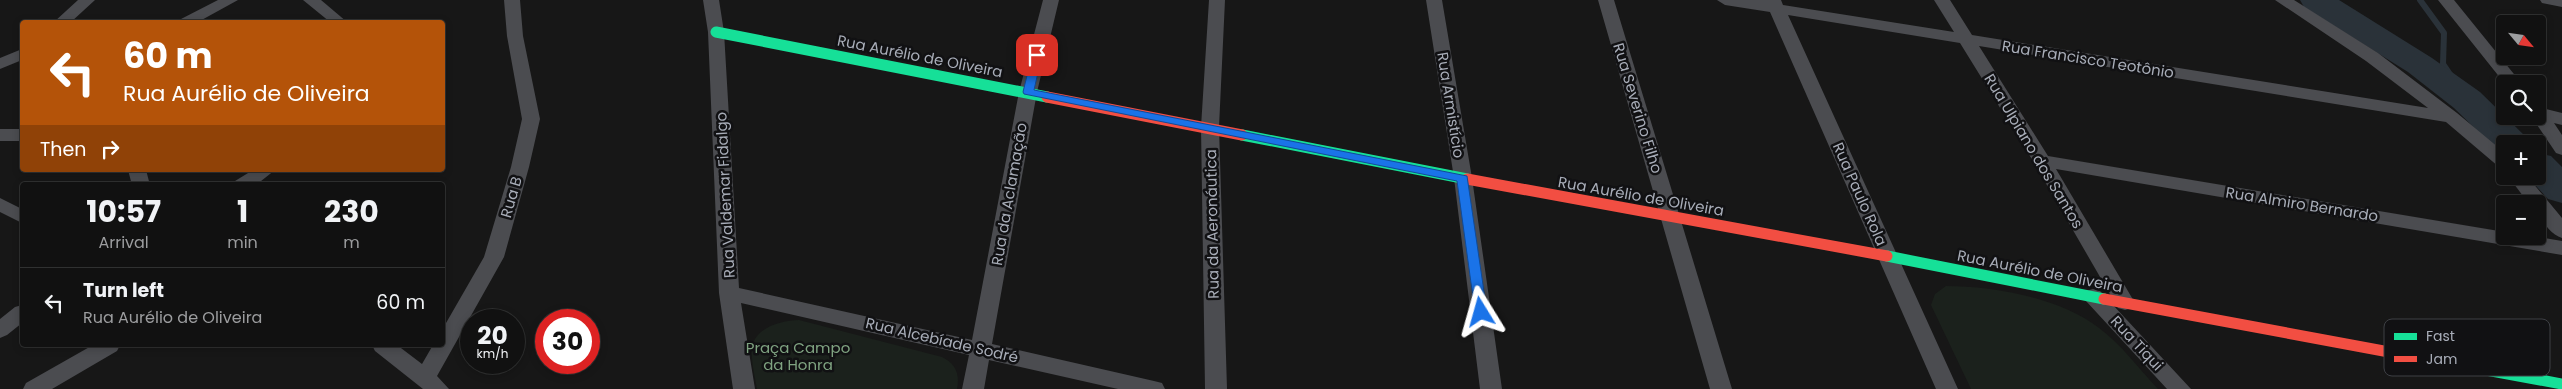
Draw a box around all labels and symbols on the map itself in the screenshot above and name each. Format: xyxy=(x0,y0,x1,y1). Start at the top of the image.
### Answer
north arrow xyxy=(2496,15,2546,65)
street label: Rua Aurélio de Oliveira xyxy=(835,30,1005,82)
pin xyxy=(1016,34,1058,76)
street label: Rua Francisco Teotônio xyxy=(2000,35,2176,83)
street label: Rua Severino Filho xyxy=(1608,40,1668,176)
street label: Rua Armistício xyxy=(1432,50,1470,160)
street label: Rua Ulpiano dos Santos xyxy=(1979,70,2089,232)
street label: Rua Valdemar Fidalgo xyxy=(710,111,740,279)
street label: Rua da Aclamação xyxy=(986,121,1032,267)
street label: Rua Paulo Rola xyxy=(1828,139,1892,249)
street label: Rua da Aeronáutica xyxy=(1200,149,1224,299)
street label: Rua Aurélio de Oliveira xyxy=(1556,171,1726,221)
street label: Rua B xyxy=(495,174,527,220)
street label: Rua Almiro Bernardo xyxy=(2224,182,2380,226)
street label: Rua Aurélio de Oliveira xyxy=(1955,245,2125,297)
position arrow xyxy=(1454,285,1506,337)
speed limit sign: 30 xyxy=(535,309,600,374)
street label: Rua Tiqui xyxy=(2106,311,2168,375)
street label: Rua Alcebíade Sodré xyxy=(864,312,1020,368)
legend xyxy=(2384,319,2550,376)
text: Fast xyxy=(2426,326,2455,346)
park label: Praça Campo da Honra xyxy=(746,337,850,375)
text: Jam xyxy=(2426,349,2457,369)

